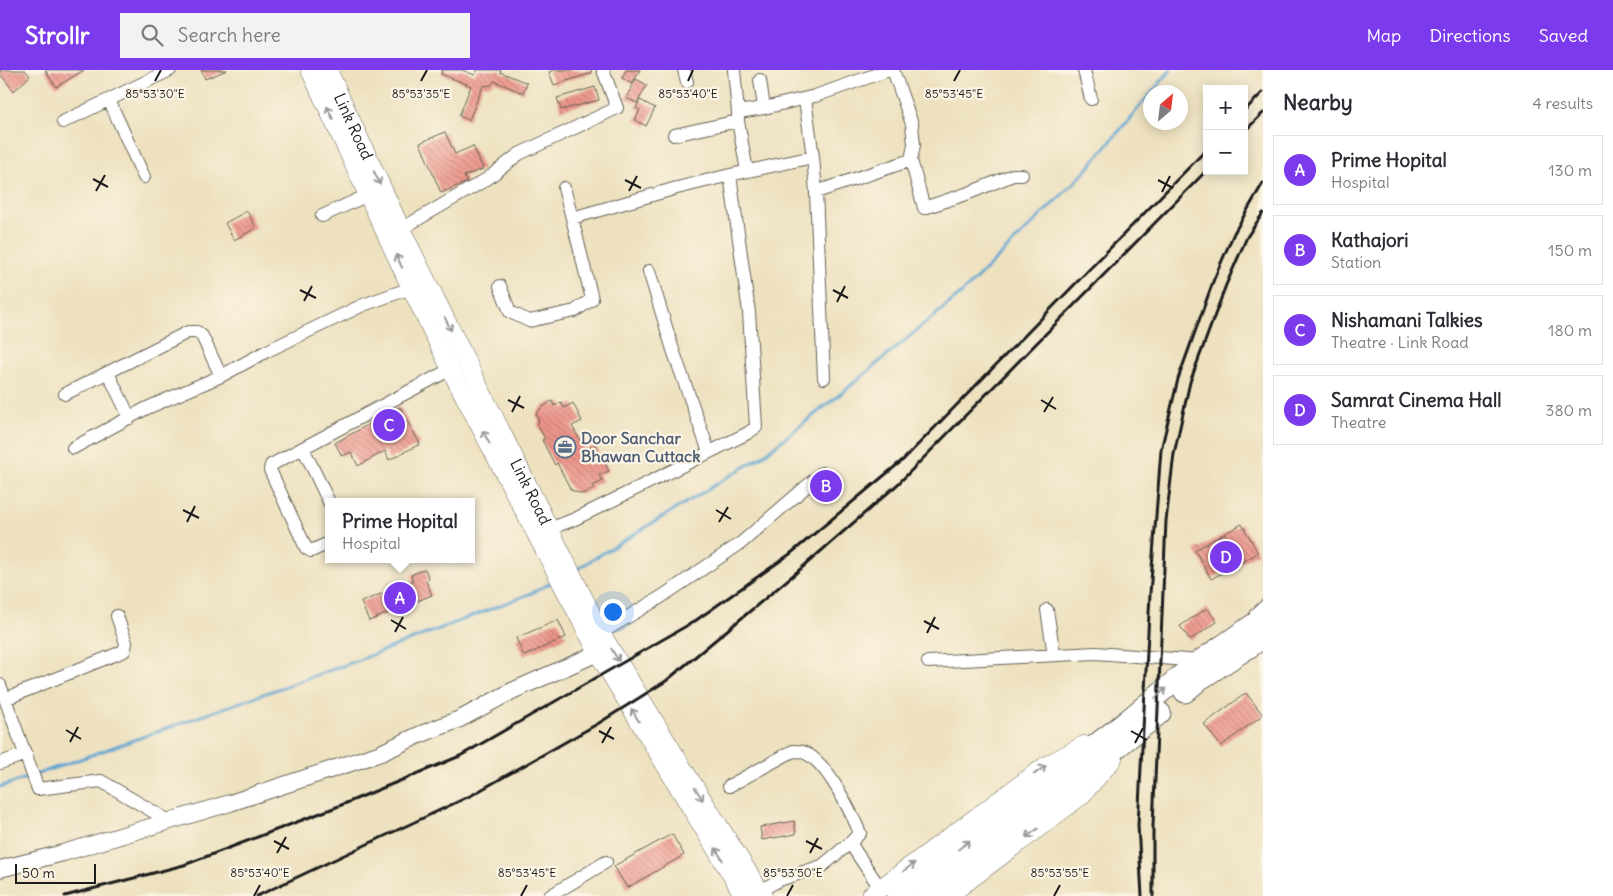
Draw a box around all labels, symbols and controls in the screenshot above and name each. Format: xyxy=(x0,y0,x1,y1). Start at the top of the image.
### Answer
search box xyxy=(120,13,470,58)
text: Strollr xyxy=(25,20,90,50)
icon: search xyxy=(138,21,166,49)
text: Search here xyxy=(178,23,281,47)
text: Map xyxy=(1366,24,1401,47)
text: Directions xyxy=(1429,24,1511,47)
text: Saved xyxy=(1539,24,1588,47)
north arrow xyxy=(1143,85,1188,130)
map controls xyxy=(1203,85,1248,175)
button: + xyxy=(1203,85,1248,130)
text: 85°53'30"E xyxy=(125,86,185,101)
text: 85°53'35"E xyxy=(392,86,450,101)
text: 85°53'40"E xyxy=(658,86,718,101)
text: 85°53'45"E xyxy=(925,86,983,101)
text: Nearby xyxy=(1283,89,1353,116)
street label: Link Road xyxy=(330,90,378,163)
text: 4 results xyxy=(1532,93,1593,113)
one-way arrow xyxy=(325,106,335,121)
button: − xyxy=(1203,130,1248,175)
text: Prime Hopital xyxy=(1331,148,1447,172)
text: A xyxy=(1295,160,1305,180)
text: 130 m xyxy=(1548,160,1592,180)
one-way arrow xyxy=(373,170,383,185)
text: Hospital xyxy=(1331,172,1390,192)
text: Kathajori xyxy=(1331,228,1409,252)
text: B xyxy=(1295,240,1305,260)
text: 150 m xyxy=(1548,240,1592,260)
text: Station xyxy=(1331,252,1381,272)
one-way arrow xyxy=(393,253,403,268)
text: Nishamani Talkies xyxy=(1331,308,1483,332)
one-way arrow xyxy=(444,316,453,331)
text: C xyxy=(1295,320,1305,340)
text: 180 m xyxy=(1548,320,1592,340)
text: Theatre · Link Road xyxy=(1331,332,1469,352)
text: Samrat Cinema Hall xyxy=(1331,388,1501,412)
text: D xyxy=(1294,400,1306,420)
text: 380 m xyxy=(1545,400,1592,420)
pin: C xyxy=(373,406,405,444)
text: Theatre xyxy=(1331,412,1386,432)
place label: Door Sanchar Bhawan Cuttack xyxy=(581,428,700,466)
one-way arrow xyxy=(481,430,491,445)
office icon: Door Sanchar Bhawan Cuttack xyxy=(553,435,577,459)
street label: Link Road xyxy=(506,455,556,528)
pin: B xyxy=(810,467,842,505)
popup xyxy=(325,498,475,563)
text: Prime Hopital xyxy=(342,509,458,533)
text: Hospital xyxy=(342,533,401,553)
pin: D xyxy=(1210,538,1242,576)
pin: A xyxy=(384,579,416,617)
your location xyxy=(600,599,626,625)
one-way arrow xyxy=(610,648,620,662)
one-way arrow xyxy=(1154,687,1167,698)
one-way arrow xyxy=(630,709,640,723)
one-way arrow xyxy=(1033,765,1047,775)
one-way arrow xyxy=(694,787,704,801)
one-way arrow xyxy=(1025,828,1039,838)
one-way arrow xyxy=(957,840,970,851)
one-way arrow xyxy=(714,848,724,862)
scale bar xyxy=(15,861,96,884)
one-way arrow xyxy=(902,861,915,872)
text: 50 m xyxy=(22,864,55,882)
text: 85°53'40"E xyxy=(230,865,290,880)
text: 85°53'45"E xyxy=(498,865,556,880)
text: 85°53'50"E xyxy=(763,865,823,880)
text: 85°53'55"E xyxy=(1031,865,1089,880)

